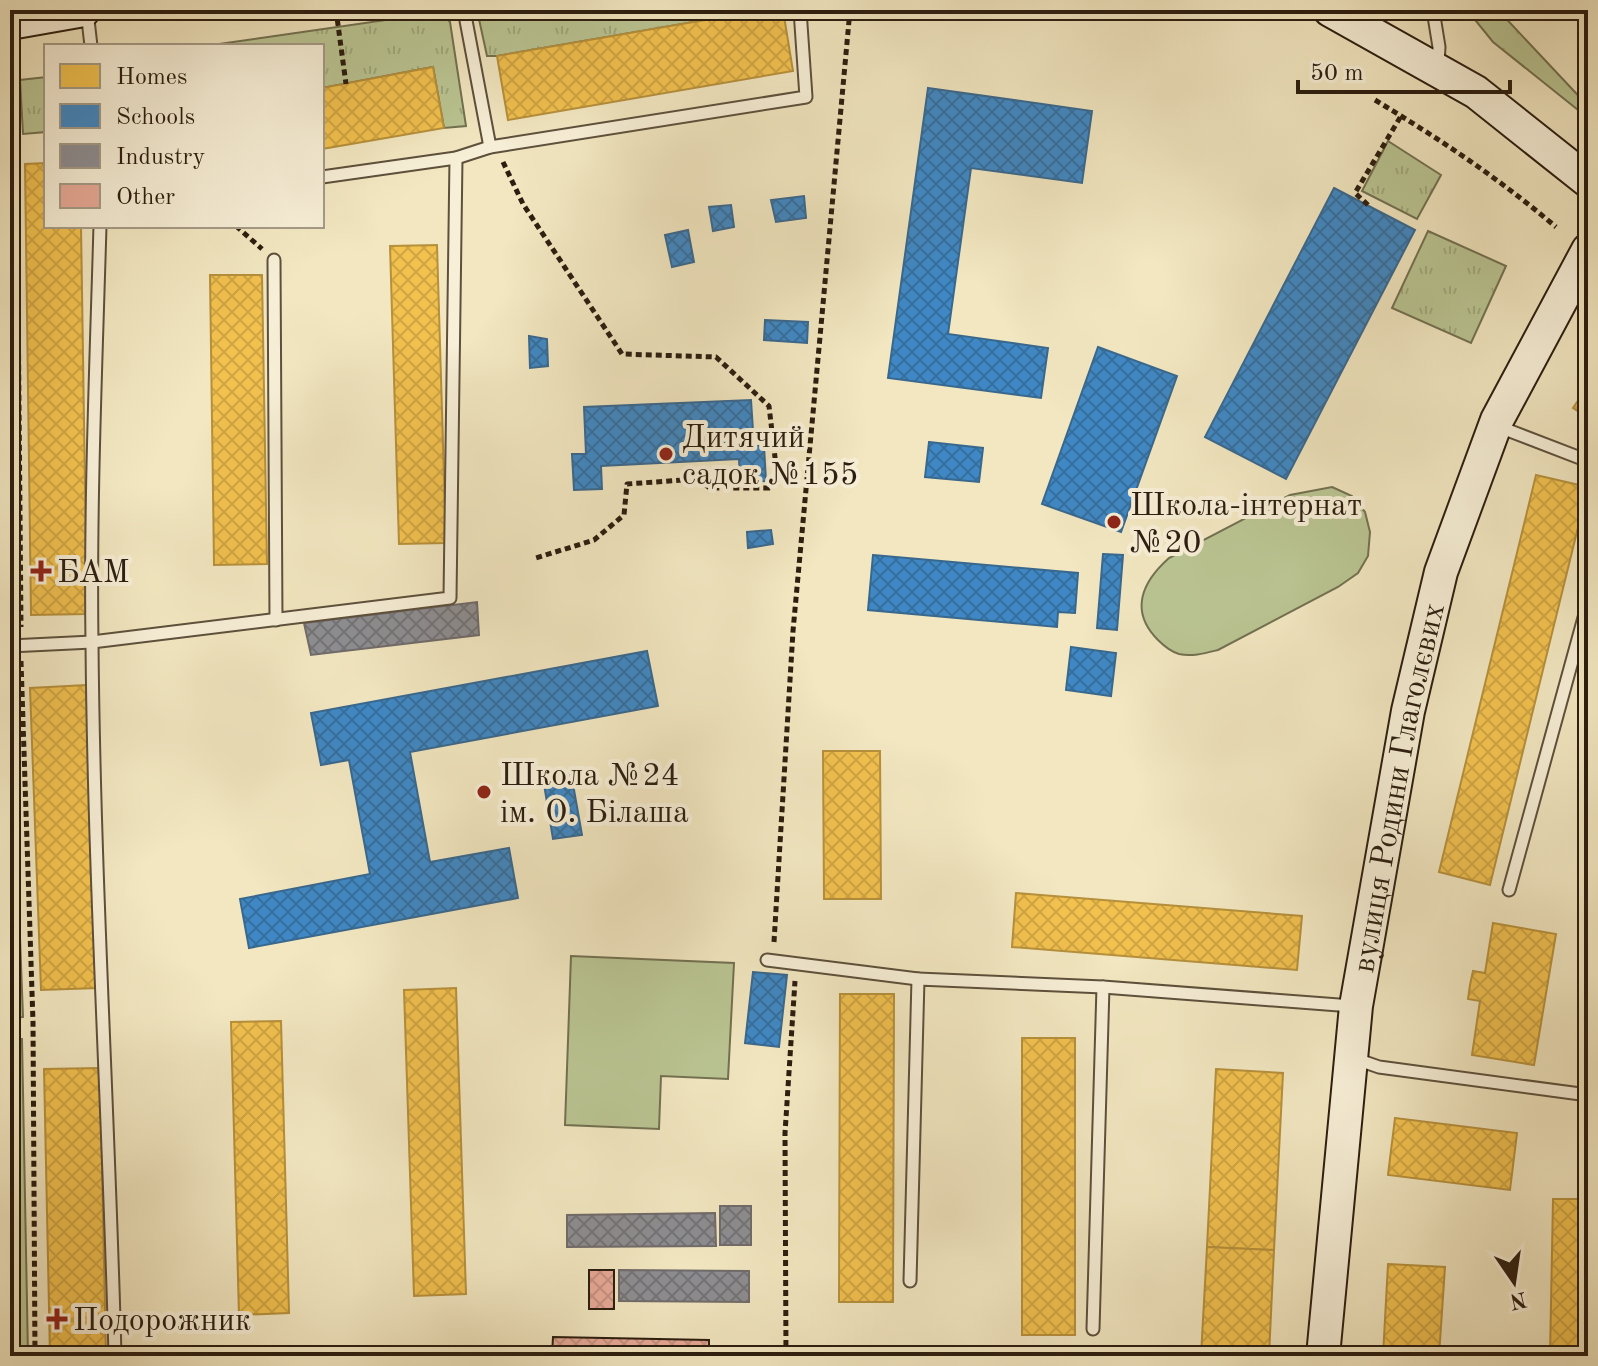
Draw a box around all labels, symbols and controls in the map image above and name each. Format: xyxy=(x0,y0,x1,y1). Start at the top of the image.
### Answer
legend xyxy=(44,44,324,228)
scale bar xyxy=(1298,44,1510,94)
text: 50 m xyxy=(1310,62,1364,86)
text: Homes xyxy=(116,66,187,90)
text: Schools xyxy=(116,106,195,130)
text: Industry xyxy=(116,146,205,170)
text: Other xyxy=(116,186,175,210)
place label: Дитячий садок №155 xyxy=(682,423,858,492)
marker: Дитячий садок №155 xyxy=(657,445,675,463)
place label: Школа-інтернат №20 xyxy=(1130,491,1362,560)
marker: Школа-інтернат №20 xyxy=(1105,513,1123,531)
place label: БАМ xyxy=(57,558,130,590)
marker: БАМ xyxy=(32,562,50,580)
street label: вулиця Родини Глаголєвих xyxy=(1349,600,1452,975)
place label: Школа №24 ім. О. Білаша xyxy=(500,761,689,830)
marker: Школа №24 ім. О. Білаша xyxy=(475,783,493,801)
north arrow xyxy=(1474,1242,1554,1322)
text: N xyxy=(1507,1287,1529,1312)
place label: Подорожник xyxy=(73,1306,251,1338)
marker: Подорожник xyxy=(48,1310,66,1328)

